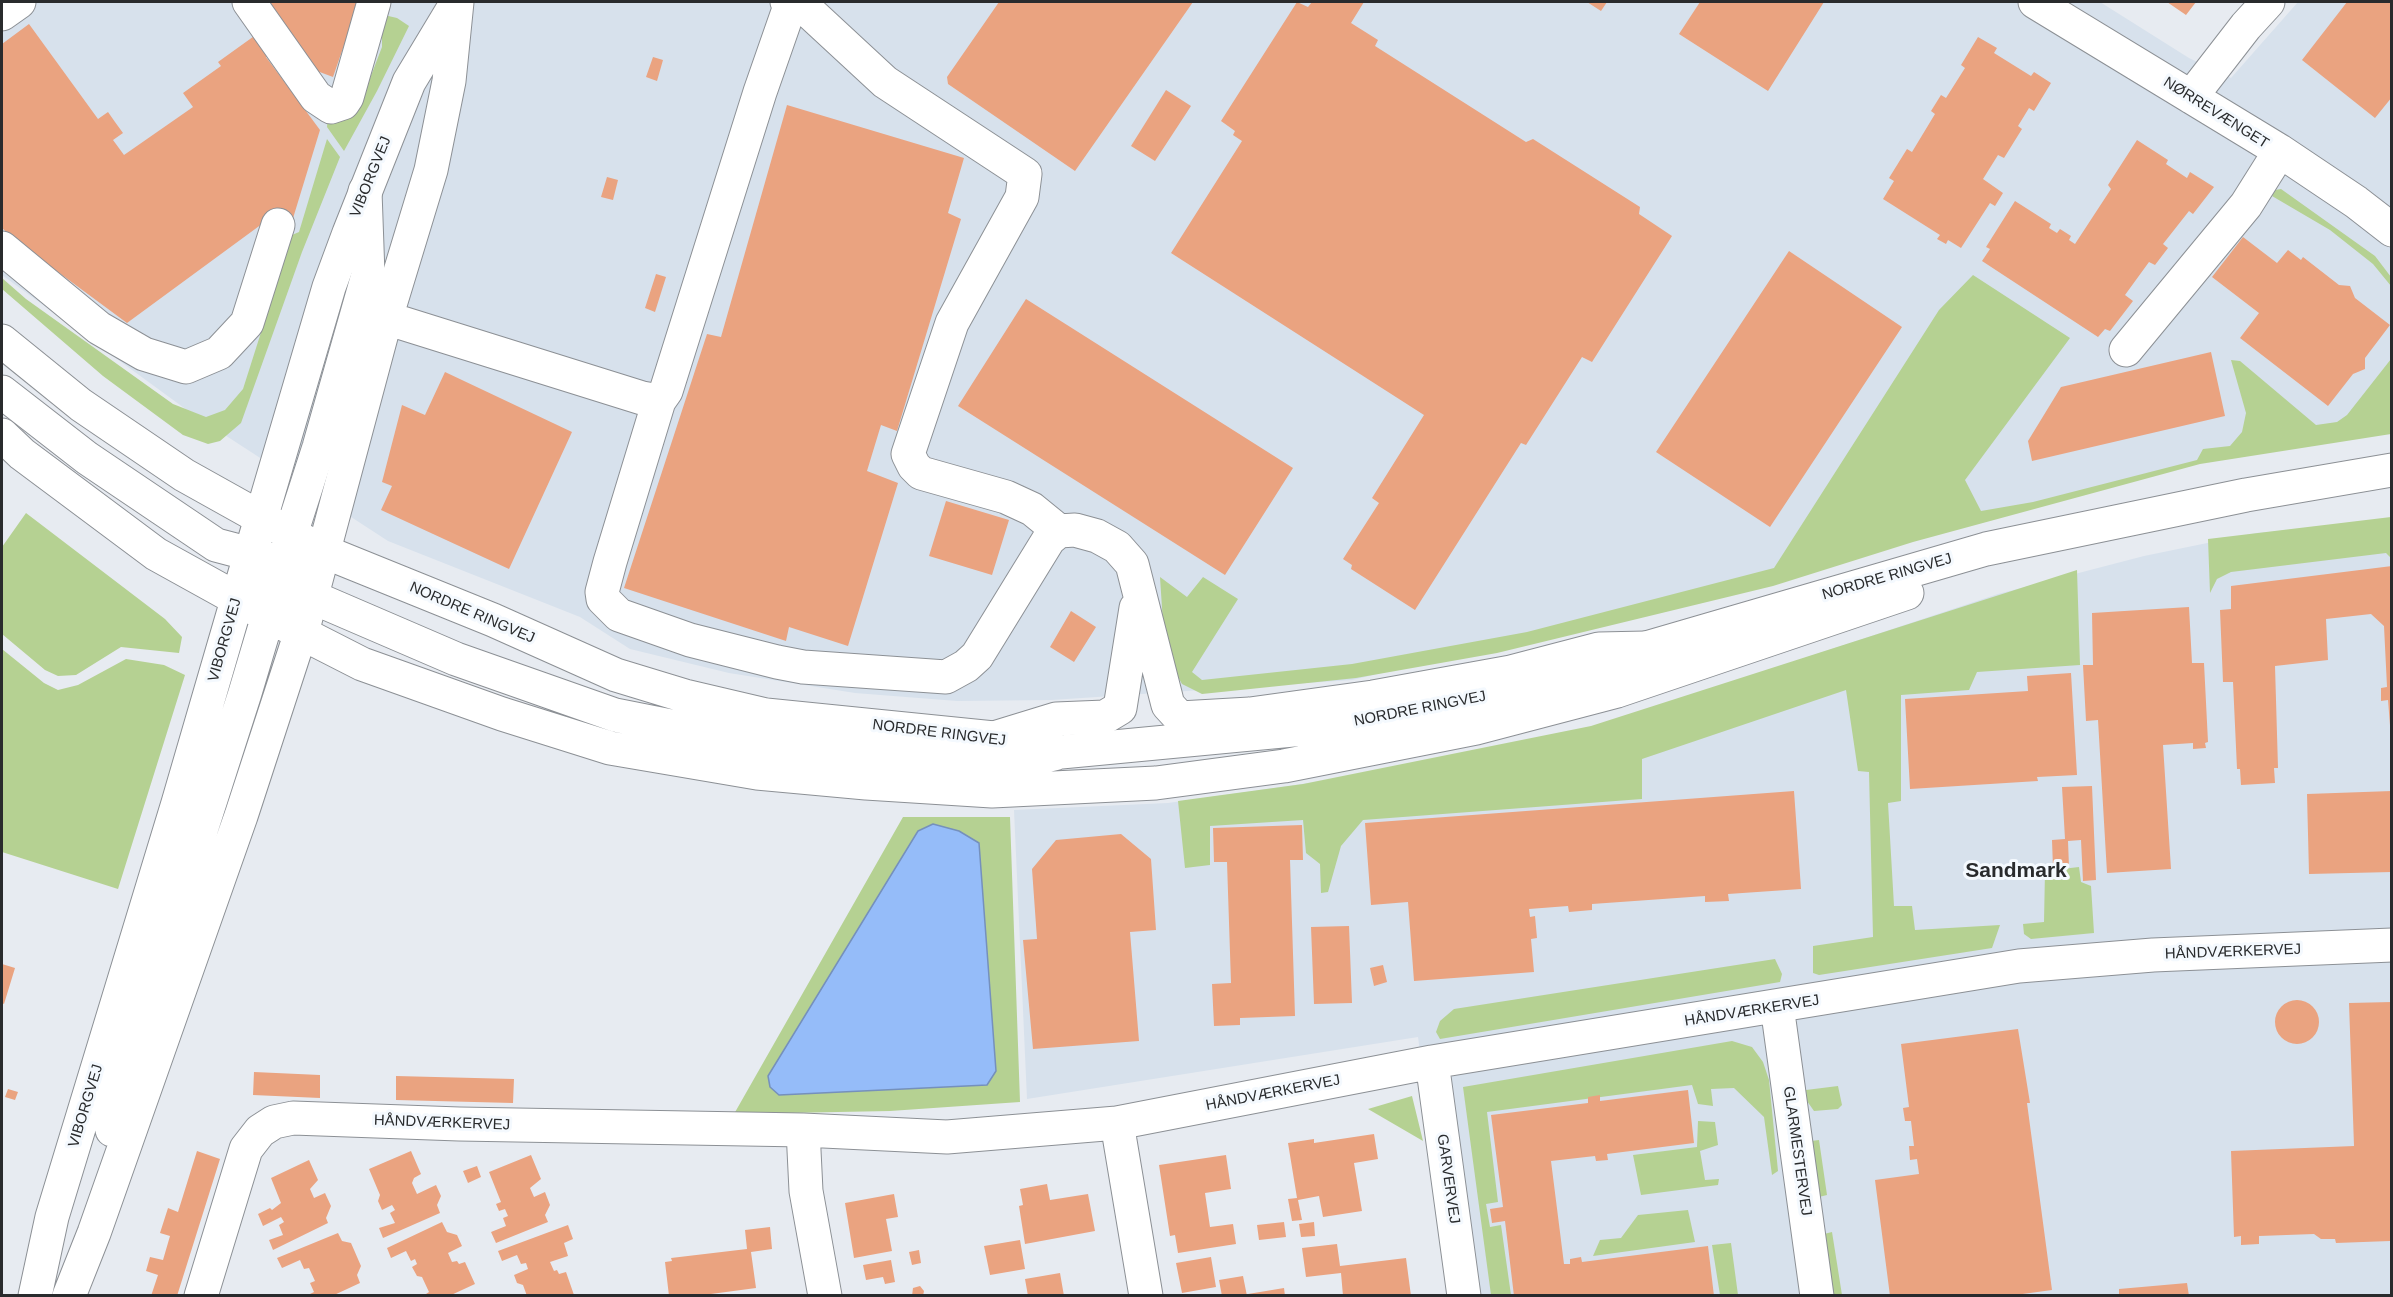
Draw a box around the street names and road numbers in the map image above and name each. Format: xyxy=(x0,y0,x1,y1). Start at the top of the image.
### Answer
street label: NØRREVÆNGET xyxy=(2160,73,2272,153)
street label: VIBORGVEJ xyxy=(347,134,395,220)
street label: NORDRE RINGVEJ xyxy=(1820,550,1954,604)
street label: NORDRE RINGVEJ xyxy=(407,579,537,647)
street label: VIBORGVEJ xyxy=(205,596,245,684)
street label: NORDRE RINGVEJ xyxy=(1352,687,1488,731)
street label: NORDRE RINGVEJ xyxy=(871,716,1007,750)
street label: HÅNDVÆRKERVEJ xyxy=(2165,941,2301,963)
street label: HÅNDVÆRKERVEJ xyxy=(1683,991,1821,1031)
street label: VIBORGVEJ xyxy=(65,1062,107,1150)
street label: HÅNDVÆRKERVEJ xyxy=(1204,1071,1342,1115)
street label: GLARMESTERVEJ xyxy=(1779,1085,1815,1217)
street label: HÅNDVÆRKERVEJ xyxy=(374,1112,510,1134)
street label: GARVERVEJ xyxy=(1433,1133,1463,1225)

